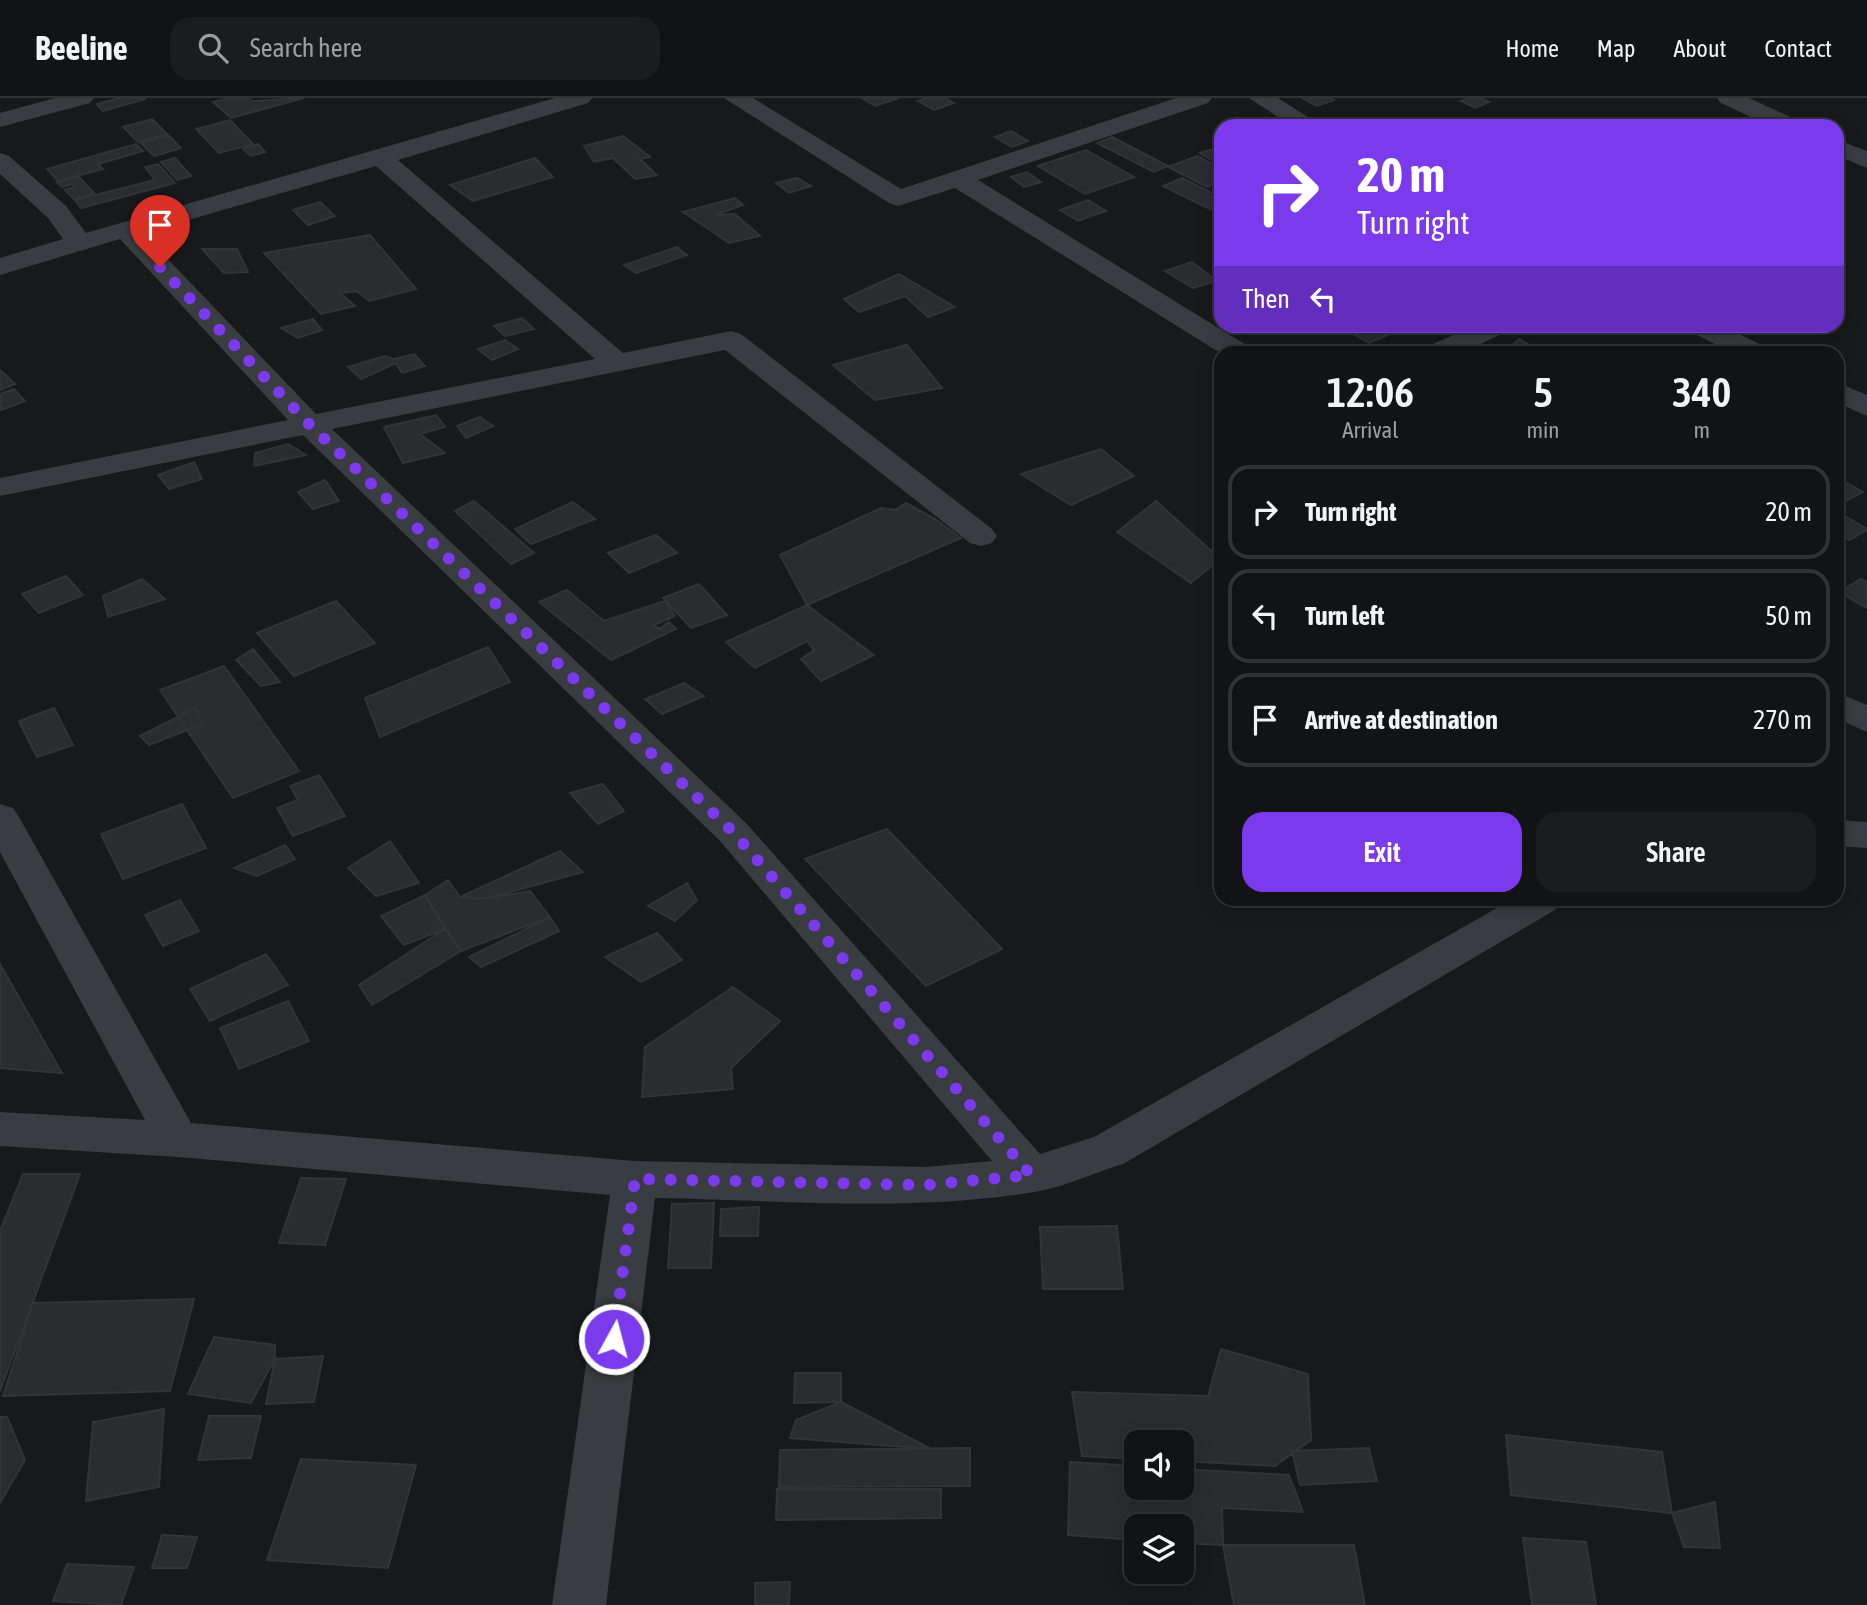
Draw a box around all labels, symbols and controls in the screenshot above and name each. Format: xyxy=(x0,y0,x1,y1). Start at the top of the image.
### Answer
search box xyxy=(170,17,660,80)
text: Beeline xyxy=(35,29,128,67)
icon: search xyxy=(194,29,232,67)
text: Search here xyxy=(250,33,362,63)
text: Home xyxy=(1505,35,1559,62)
text: Map xyxy=(1597,35,1635,62)
text: About xyxy=(1673,35,1726,62)
text: Contact xyxy=(1764,35,1832,62)
text: 20 m xyxy=(1357,146,1445,202)
icon: right xyxy=(1242,147,1333,238)
pin xyxy=(130,195,190,267)
text: Turn right xyxy=(1357,204,1470,241)
icon: arrive xyxy=(141,206,179,244)
icon: left xyxy=(1304,280,1342,318)
text: Then xyxy=(1242,284,1290,314)
text: 12:06 xyxy=(1327,368,1414,416)
text: 5 xyxy=(1533,368,1553,416)
text: 340 xyxy=(1672,368,1731,416)
text: Arrival xyxy=(1342,417,1398,443)
text: min xyxy=(1527,417,1560,443)
text: m xyxy=(1693,417,1710,443)
icon: right xyxy=(1246,493,1284,531)
text: Turn right xyxy=(1305,497,1396,527)
text: 20 m xyxy=(1765,497,1812,527)
icon: left xyxy=(1246,597,1284,635)
text: Turn left xyxy=(1305,601,1385,631)
text: 50 m xyxy=(1765,601,1812,631)
icon: arrive xyxy=(1246,701,1284,739)
text: Arrive at destination xyxy=(1305,705,1498,735)
text: 270 m xyxy=(1753,705,1812,735)
button: Exit xyxy=(1242,812,1522,892)
button: Share xyxy=(1536,812,1816,892)
position arrow xyxy=(577,1302,651,1376)
map controls xyxy=(1124,1430,1194,1584)
button: sound xyxy=(1124,1430,1194,1500)
button: layers xyxy=(1124,1514,1194,1584)

